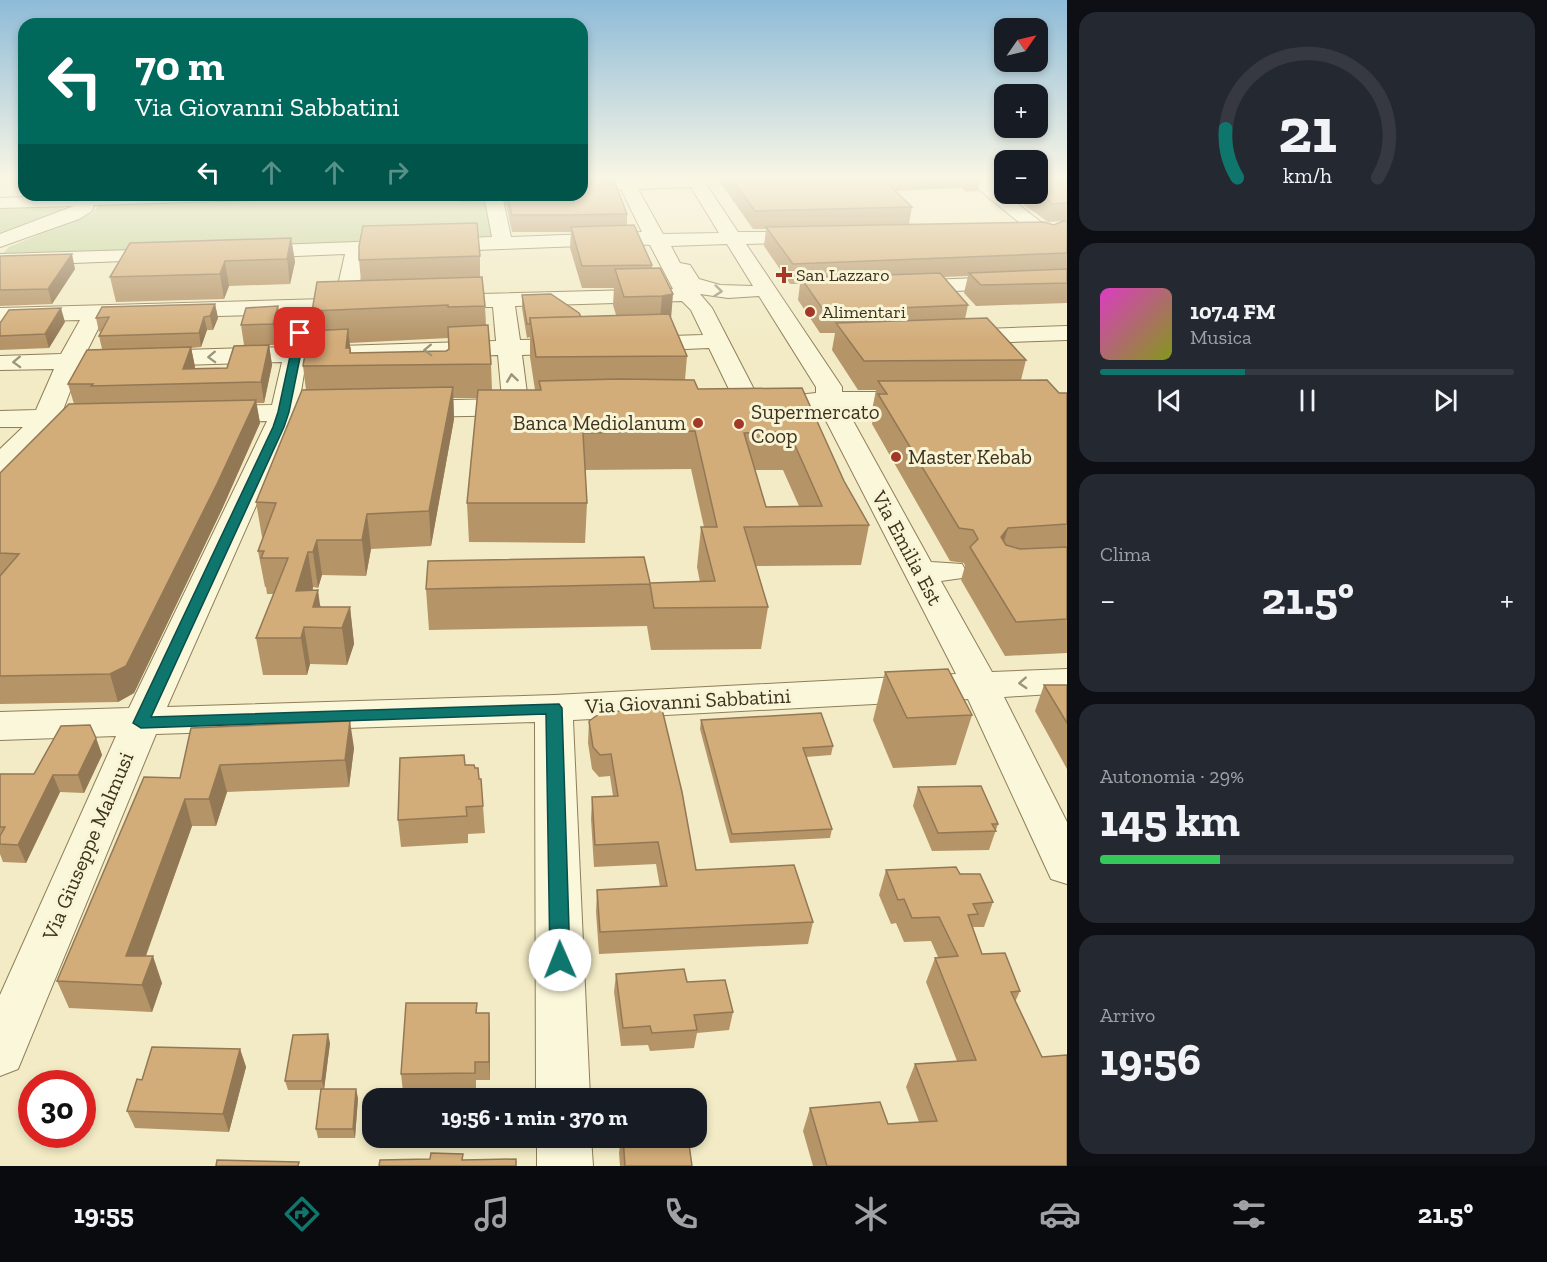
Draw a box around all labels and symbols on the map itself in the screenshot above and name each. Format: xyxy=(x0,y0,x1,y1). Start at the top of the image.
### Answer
north arrow xyxy=(994,18,1048,72)
place label: San Lazzaro xyxy=(796,264,889,286)
marker: San Lazzaro xyxy=(777,268,791,282)
one-way arrow xyxy=(713,284,722,297)
place label: Alimentari xyxy=(822,301,906,323)
marker: Alimentari xyxy=(803,305,817,319)
pin xyxy=(274,307,325,358)
one-way arrow xyxy=(424,344,433,357)
one-way arrow xyxy=(208,350,217,363)
one-way arrow xyxy=(13,356,22,369)
one-way arrow xyxy=(506,373,518,382)
place label: Supermercato Coop xyxy=(751,399,879,448)
place label: Banca Mediolanum xyxy=(513,410,686,435)
marker: Banca Mediolanum xyxy=(691,416,705,430)
marker: Supermercato Coop xyxy=(732,417,746,431)
place label: Master Kebab xyxy=(908,444,1032,469)
marker: Master Kebab xyxy=(889,450,903,464)
street label: Via Emilia Est xyxy=(866,485,948,609)
one-way arrow xyxy=(1019,676,1028,689)
street label: Via Giovanni Sabbatini xyxy=(584,683,792,718)
street label: Via Giuseppe Malmusi xyxy=(36,748,139,945)
position arrow xyxy=(528,928,592,992)
speed limit sign: 30 xyxy=(18,1070,96,1148)

